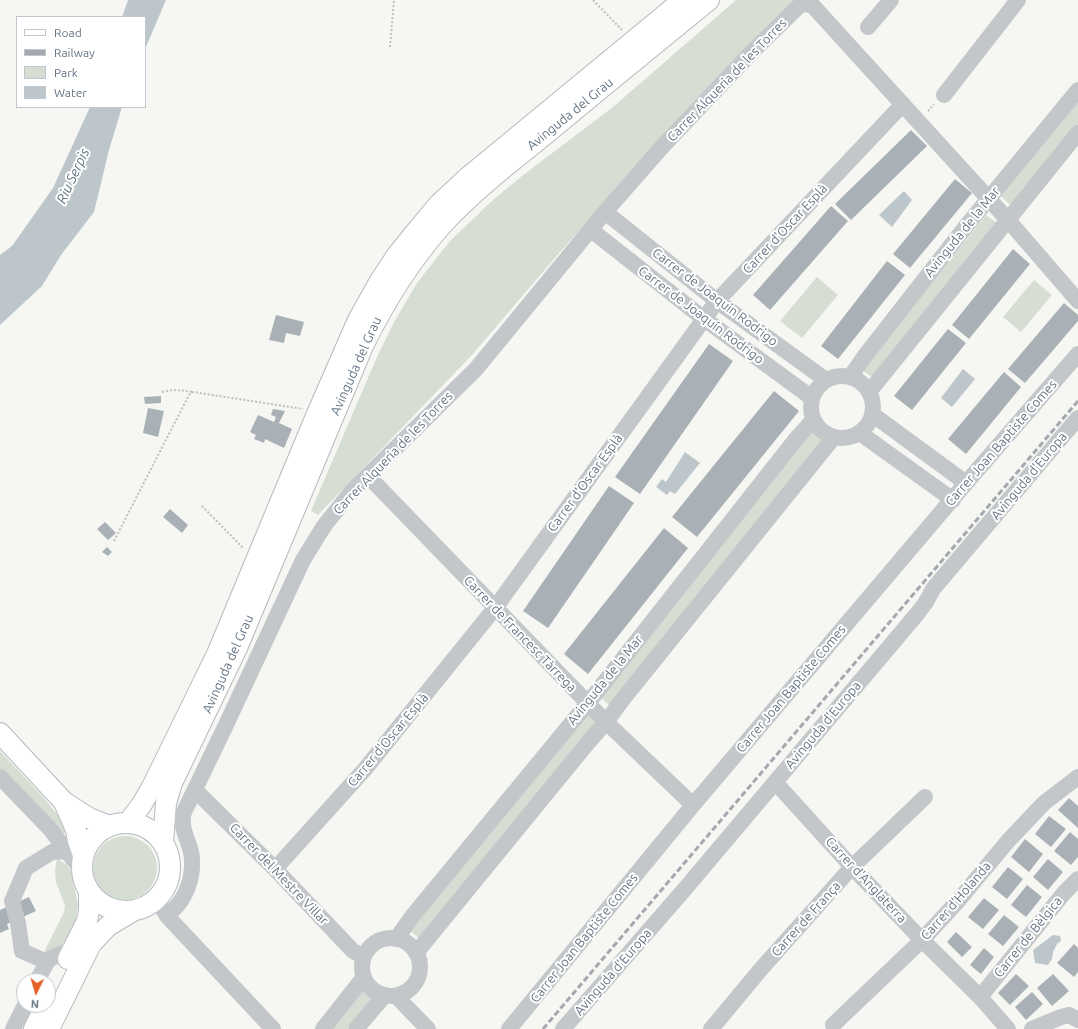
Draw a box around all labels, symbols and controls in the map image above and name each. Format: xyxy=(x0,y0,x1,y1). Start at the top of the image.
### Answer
street label: Carrer Alqueria de les Torres xyxy=(664,15,790,145)
legend xyxy=(16,16,146,108)
text: Road xyxy=(54,26,82,39)
text: Railway xyxy=(54,46,95,59)
text: Park xyxy=(54,66,78,79)
street label: Avinguda del Grau xyxy=(524,75,616,153)
text: Water xyxy=(54,86,87,99)
water label: Riu Serpis xyxy=(53,146,93,206)
street label: Carrer d'Oscar Esplà xyxy=(739,181,831,277)
street label: Avinguda de la Mar xyxy=(921,184,1003,280)
street label: Carrer de Joaquin Rodrigo xyxy=(649,245,781,349)
street label: Carrer de Joaquín Rodrigo xyxy=(635,263,767,367)
street label: Avinguda del Grau xyxy=(327,314,385,418)
street label: Carrer Joan Baptiste Comes xyxy=(942,377,1060,509)
street label: Carrer Alqueria de les Torres xyxy=(330,388,456,518)
street label: Avinguda d'Europa xyxy=(988,429,1070,523)
street label: Carrer d'Oscar Esplà xyxy=(544,431,626,535)
street label: Carrer de Francesc Tàrrega xyxy=(460,573,580,695)
street label: Avinguda del Grau xyxy=(199,612,257,716)
street label: Carrer Joan Baptiste Comes xyxy=(733,622,849,756)
street label: Avinguda de la Mar xyxy=(564,632,646,728)
street label: Avinguda d'Europa xyxy=(782,678,864,772)
street label: Carrer d'Oscar Esplà xyxy=(344,690,432,790)
street label: Carrer del Mestre Villar xyxy=(226,820,332,928)
street label: Carrer d'Anglaterra xyxy=(822,834,910,926)
street label: Carrer d'Holanda xyxy=(918,859,994,943)
street label: Carrer Joan Baptiste Comes xyxy=(527,870,641,1006)
street label: Carrer de França xyxy=(768,878,844,960)
street label: Carrer de Bèlgica xyxy=(991,893,1065,981)
street label: Avinguda d'Europa xyxy=(571,926,655,1018)
north arrow xyxy=(16,973,56,1013)
text: N xyxy=(30,998,40,1010)

